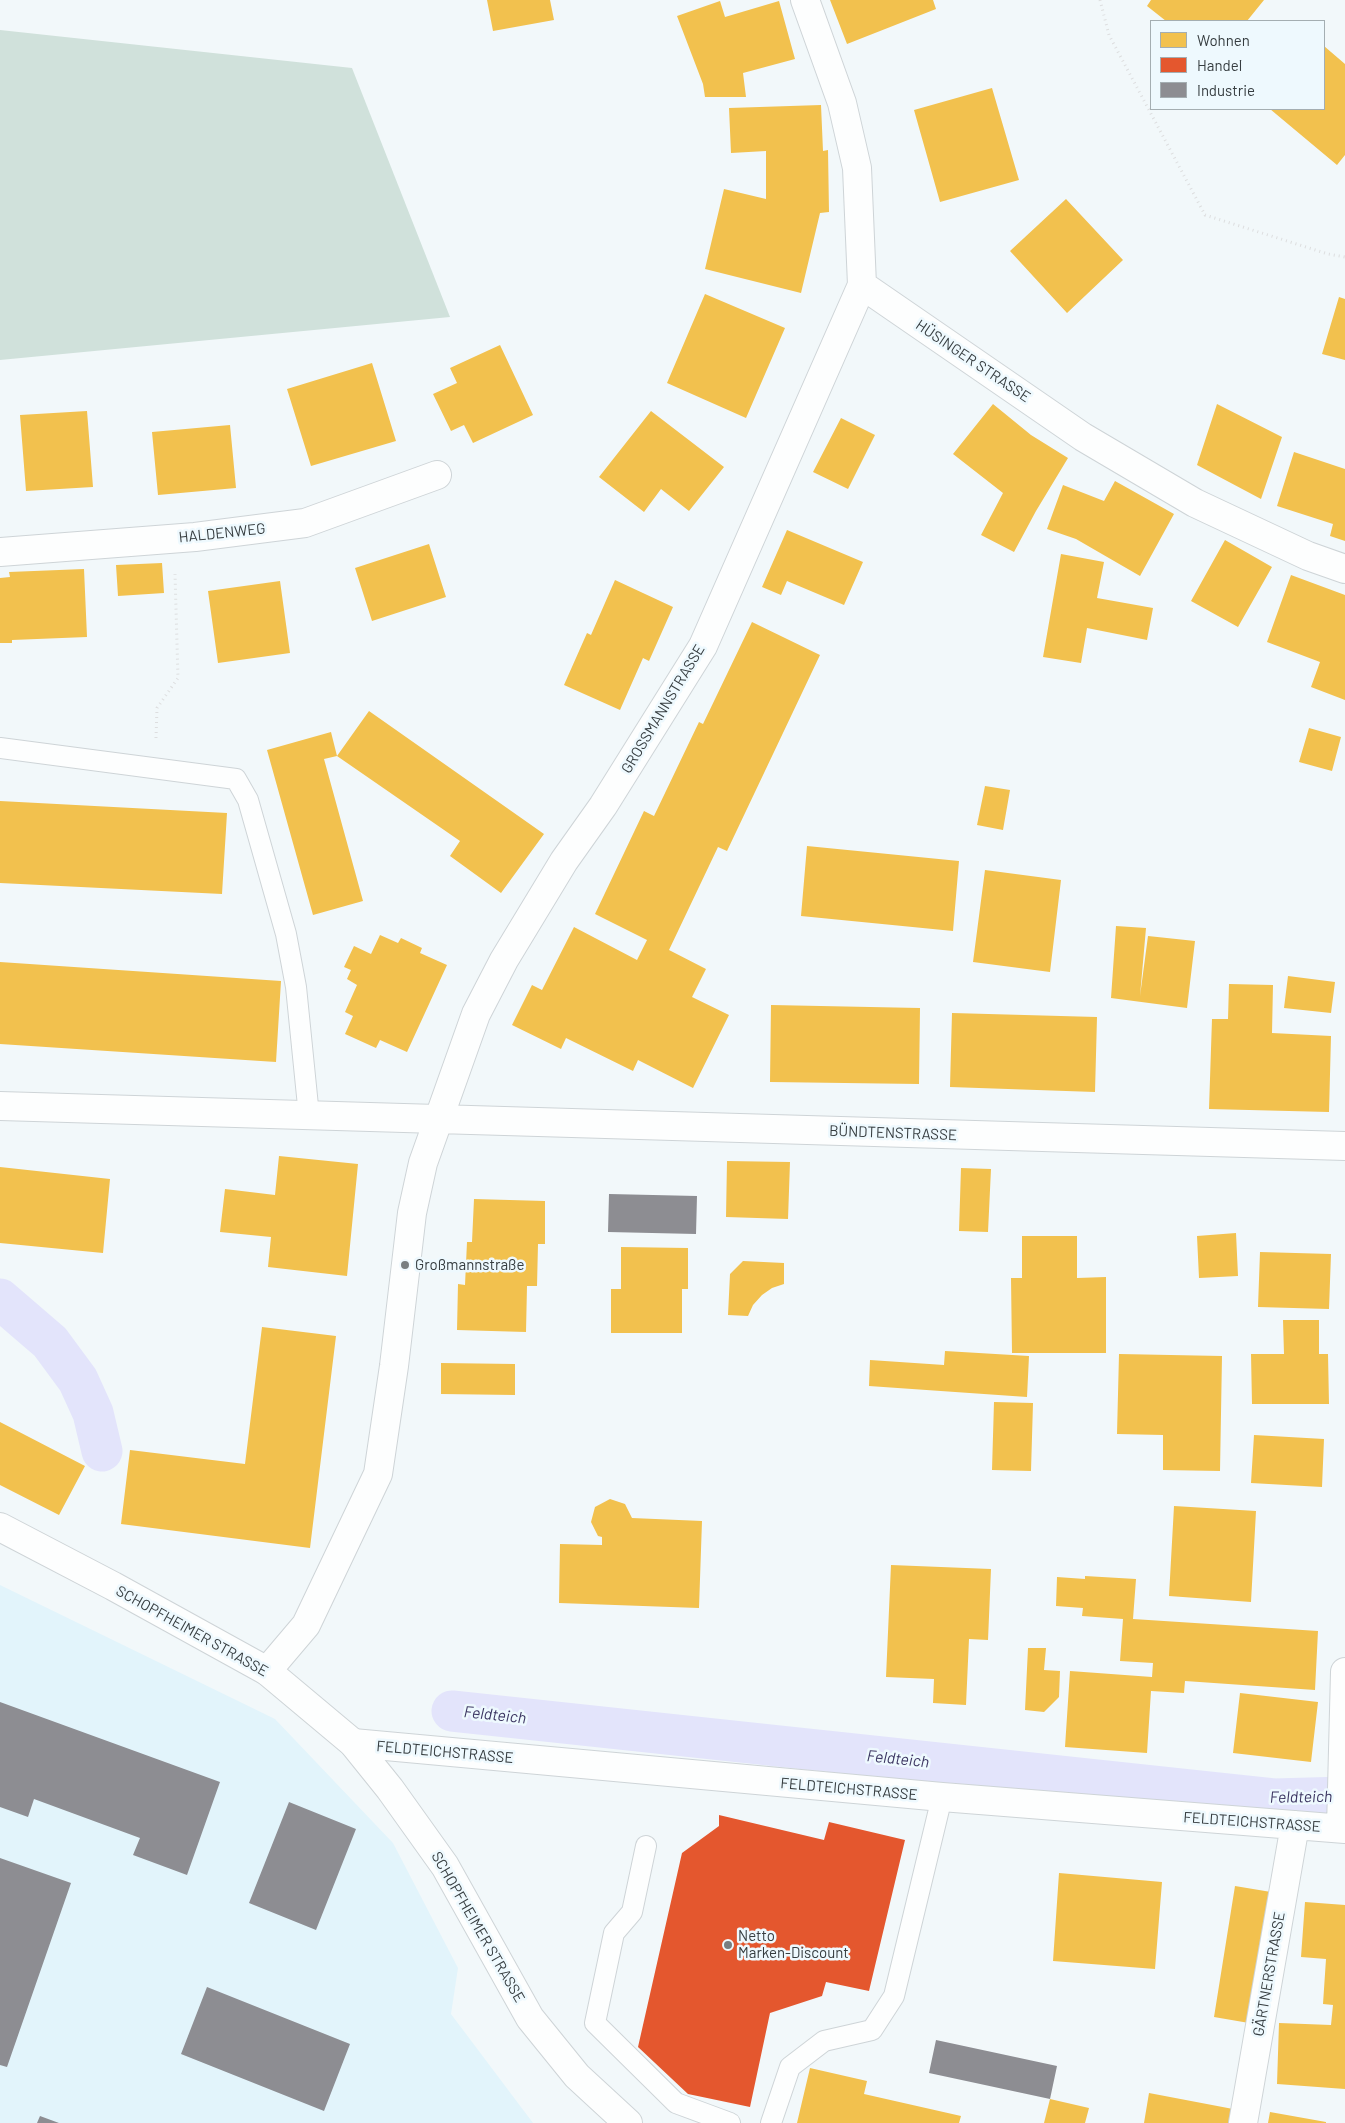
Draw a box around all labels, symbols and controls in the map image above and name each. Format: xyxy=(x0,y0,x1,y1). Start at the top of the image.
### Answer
legend xyxy=(1150,20,1325,110)
text: Wohnen xyxy=(1197,31,1250,49)
text: Handel xyxy=(1197,56,1242,74)
text: Industrie xyxy=(1197,81,1255,99)
street label: HÜSINGER STRASSE xyxy=(912,316,1034,406)
street label: HALDENWEG xyxy=(178,519,266,547)
street label: GROSSMANNSTRASSE xyxy=(617,641,709,777)
street label: BÜNDTENSTRASSE xyxy=(829,1122,957,1144)
place label: Großmannstraße xyxy=(415,1256,524,1274)
marker: Großmannstraße xyxy=(399,1259,411,1271)
street label: SCHOPFHEIMER STRASSE xyxy=(113,1582,271,1680)
water label: Feldteich xyxy=(463,1702,527,1728)
street label: FELDTEICHSTRASSE xyxy=(376,1737,514,1767)
water label: Feldteich xyxy=(866,1746,930,1772)
street label: FELDTEICHSTRASSE xyxy=(780,1774,918,1804)
water label: Feldteich xyxy=(1270,1787,1332,1807)
street label: FELDTEICHSTRASSE xyxy=(1183,1808,1321,1836)
street label: SCHOPFHEIMER STRASSE xyxy=(427,1848,529,2006)
street label: GÄRTNERSTRASSE xyxy=(1249,1910,1289,2038)
place label: Netto Marken-Discount xyxy=(738,1927,849,1962)
marker: Netto Marken-Discount xyxy=(722,1939,734,1951)

